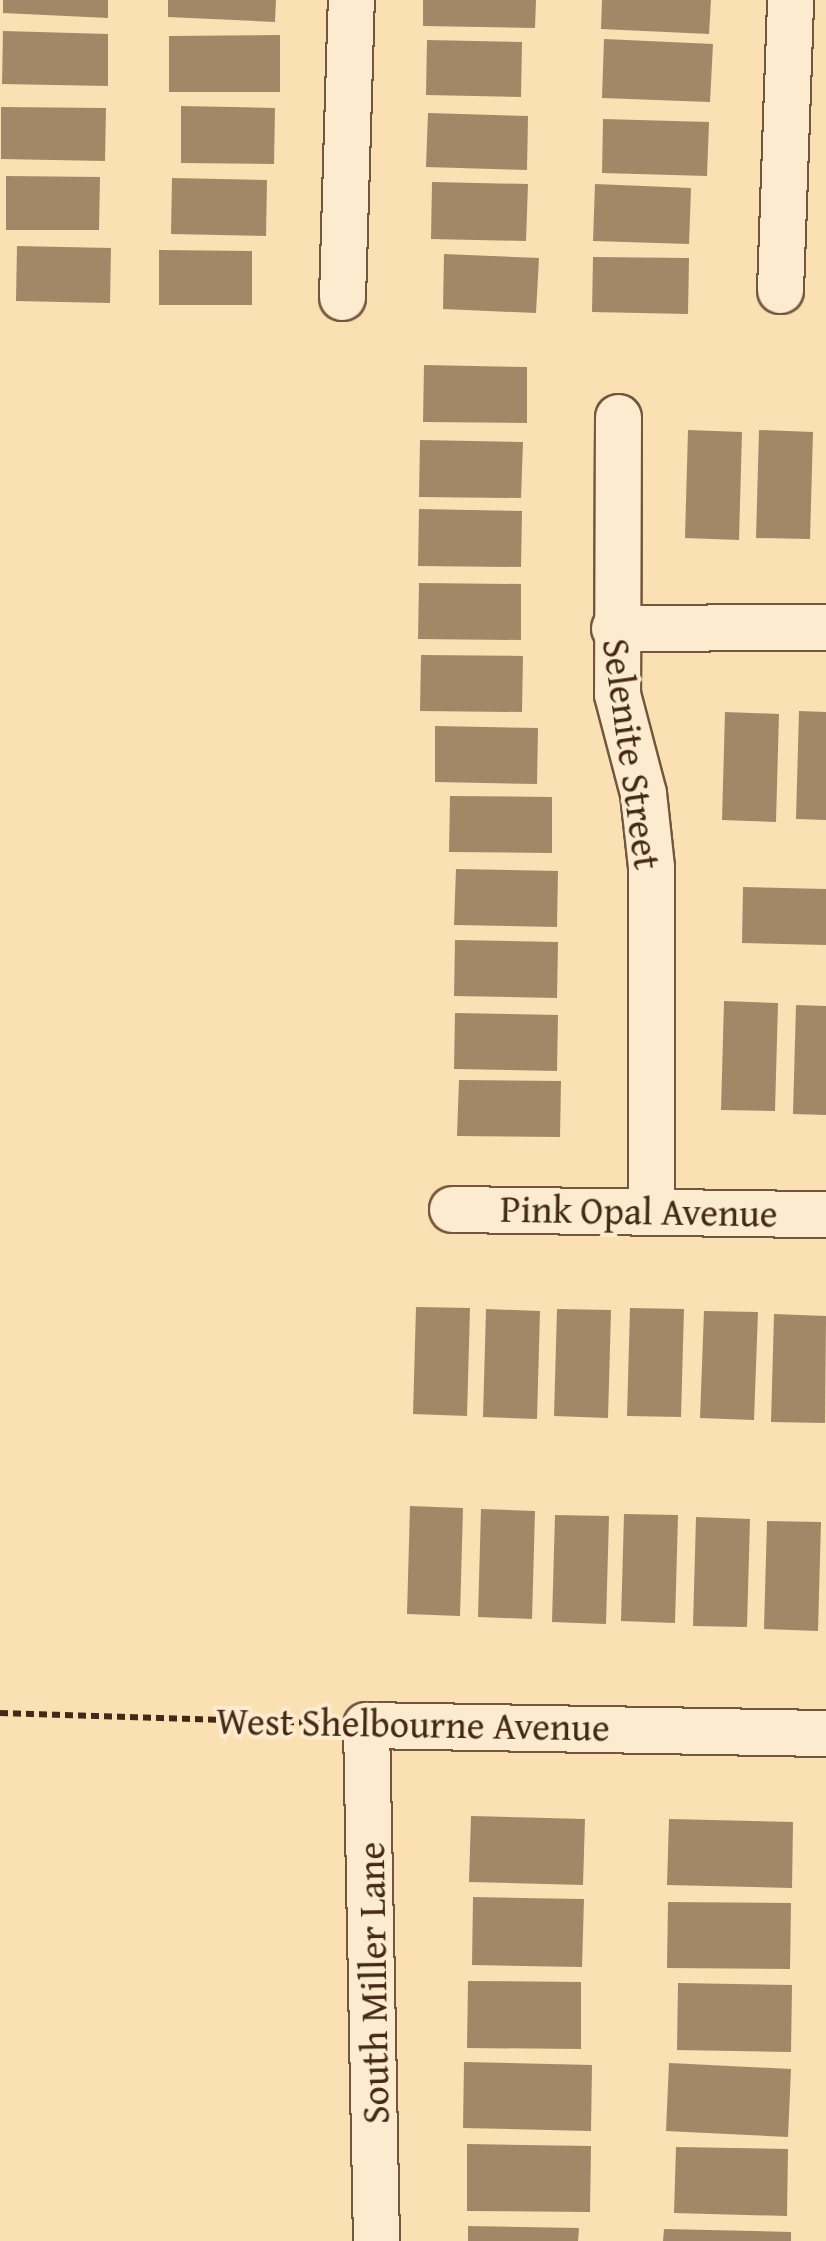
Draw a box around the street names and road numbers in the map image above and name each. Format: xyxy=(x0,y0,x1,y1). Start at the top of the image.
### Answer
street label: Selenite Street xyxy=(593,636,671,872)
street label: Pink Opal Avenue xyxy=(500,1186,778,1236)
street label: West Shelbourne Avenue xyxy=(216,1698,610,1750)
street label: South Miller Lane xyxy=(348,1841,398,2125)

